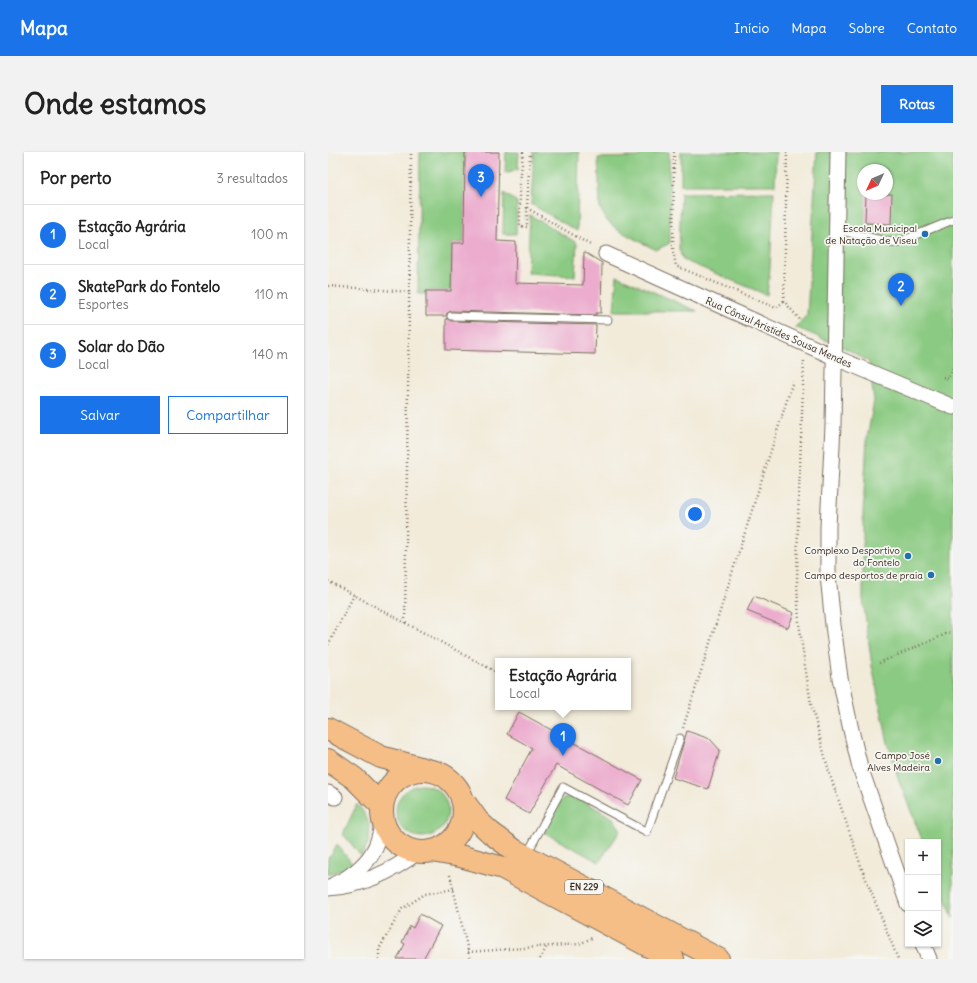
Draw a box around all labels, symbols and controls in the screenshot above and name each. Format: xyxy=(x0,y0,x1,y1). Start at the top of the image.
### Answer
text: Mapa xyxy=(20,16,68,40)
text: Início xyxy=(734,19,769,37)
text: Mapa xyxy=(791,19,827,37)
text: Sobre xyxy=(849,19,885,37)
text: Contato xyxy=(907,19,957,37)
button: Rotas xyxy=(881,85,953,123)
text: Onde estamos xyxy=(24,86,206,122)
pin: 3 xyxy=(468,164,494,197)
north arrow xyxy=(857,164,893,200)
text: Por perto xyxy=(40,167,111,189)
text: 3 resultados xyxy=(217,170,288,187)
text: Estação Agrária xyxy=(78,217,186,236)
place label: Escola Municipal de Natação de Viseu xyxy=(825,222,917,247)
text: 1 xyxy=(50,226,56,243)
text: 100 m xyxy=(251,226,288,243)
marker: Escola Municipal de Natação de Viseu xyxy=(920,229,930,239)
text: Local xyxy=(78,236,109,253)
pin: 2 xyxy=(888,273,914,306)
text: SkatePark do Fontelo xyxy=(78,277,220,296)
text: 2 xyxy=(49,286,57,303)
text: 110 m xyxy=(255,286,288,303)
street label: Rua Cônsul Aristides Sousa Mendes xyxy=(704,294,854,371)
text: Esportes xyxy=(78,296,129,313)
text: Solar do Dão xyxy=(78,337,165,356)
text: 3 xyxy=(49,346,57,363)
text: 140 m xyxy=(252,346,288,363)
text: Local xyxy=(78,356,109,373)
button: Salvar xyxy=(40,396,160,434)
button: Compartilhar xyxy=(168,396,288,434)
your location xyxy=(685,504,705,524)
place label: Complexo Desportivo do Fontelo xyxy=(805,544,900,569)
marker: Complexo Desportivo do Fontelo xyxy=(903,551,913,561)
place label: Campo desportos de praia xyxy=(804,569,923,582)
marker: Campo desportos de praia xyxy=(926,570,936,580)
popup xyxy=(495,658,631,710)
text: Estação Agrária xyxy=(509,666,617,685)
text: Local xyxy=(509,685,540,702)
pin: 1 xyxy=(550,723,576,756)
place label: Campo José Alves Madeira xyxy=(867,749,930,774)
marker: Campo José Alves Madeira xyxy=(933,756,943,766)
map controls xyxy=(905,839,941,947)
button: + xyxy=(905,839,941,875)
button: − xyxy=(905,875,941,911)
road number: EN 229 xyxy=(565,880,603,894)
button: layers xyxy=(905,911,941,947)

